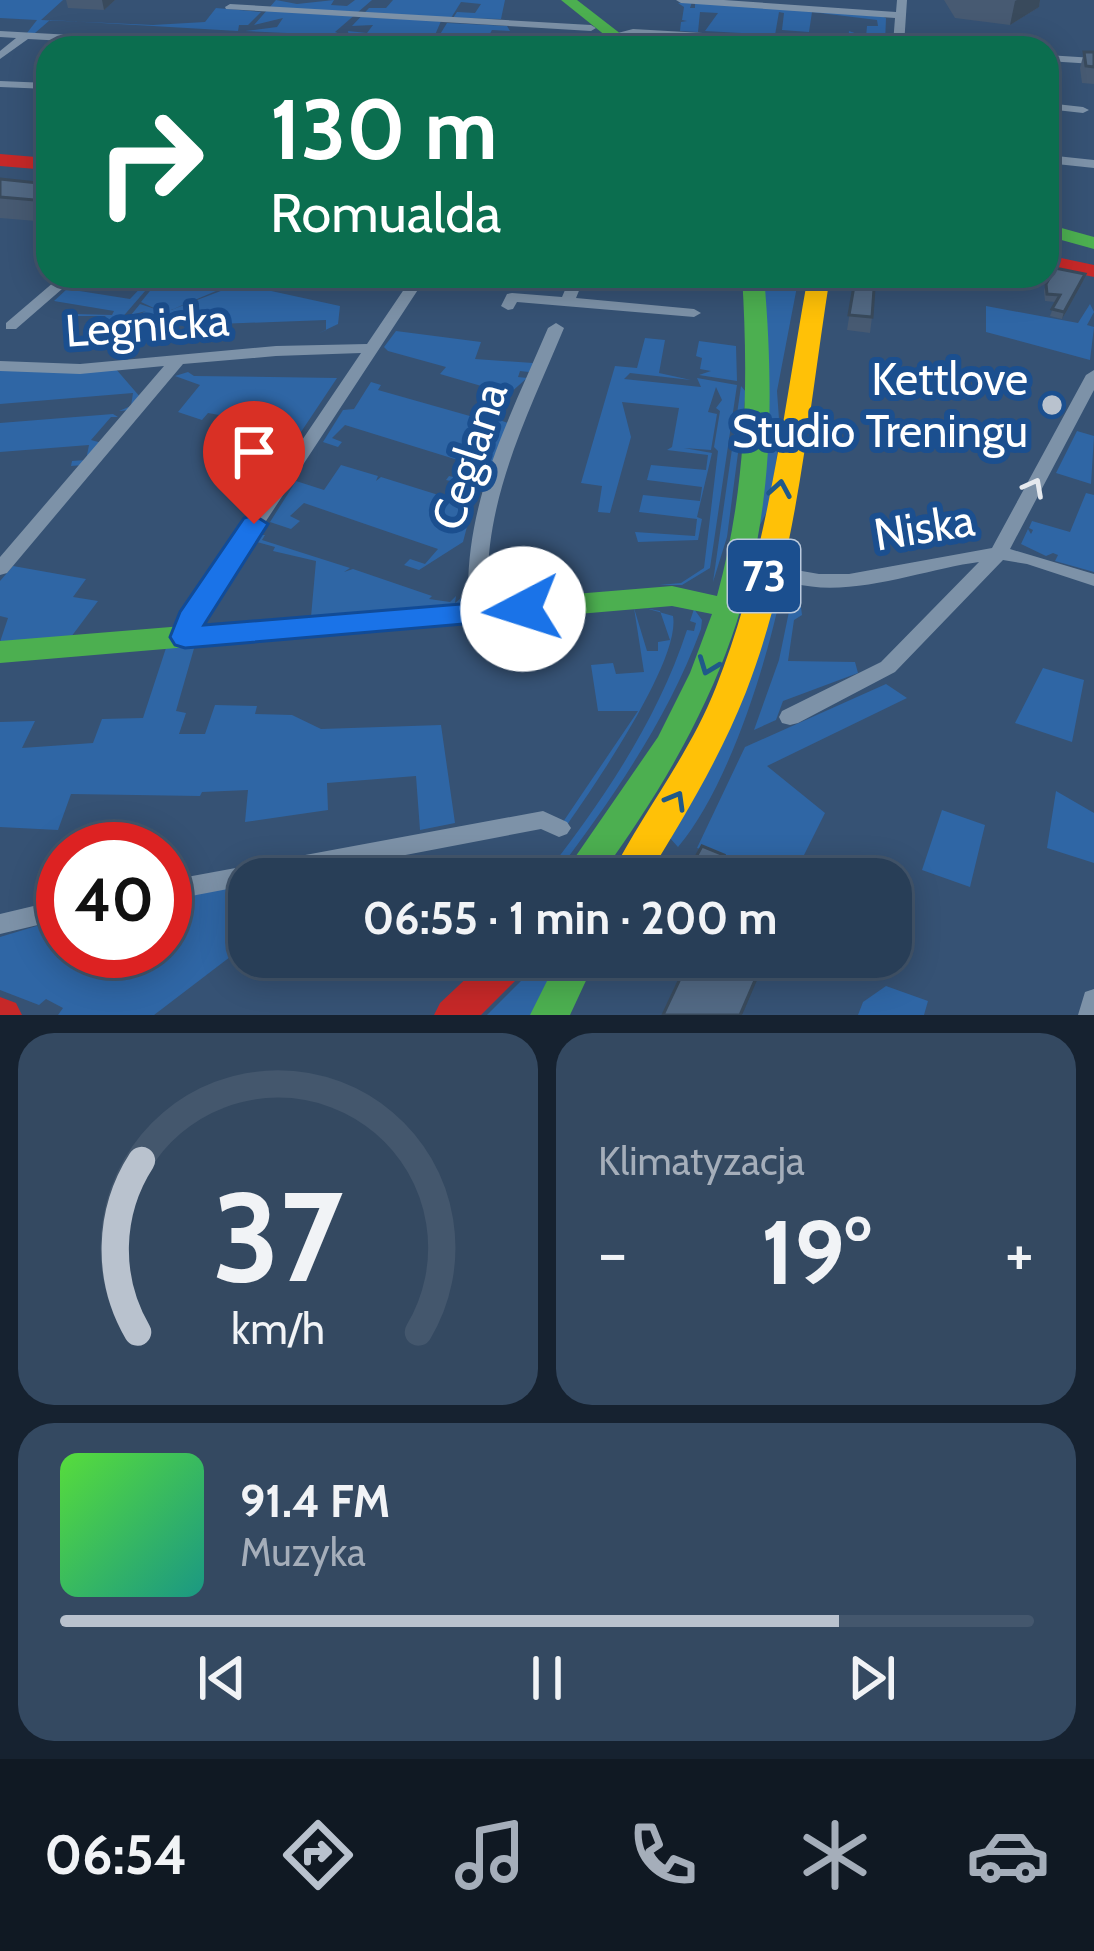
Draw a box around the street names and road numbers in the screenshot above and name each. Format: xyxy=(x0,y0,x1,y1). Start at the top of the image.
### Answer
street label: Legnicka xyxy=(63,292,231,358)
street label: Ceglana xyxy=(420,375,518,536)
street label: Niska xyxy=(870,492,978,562)
road number: 73 xyxy=(728,540,800,612)

